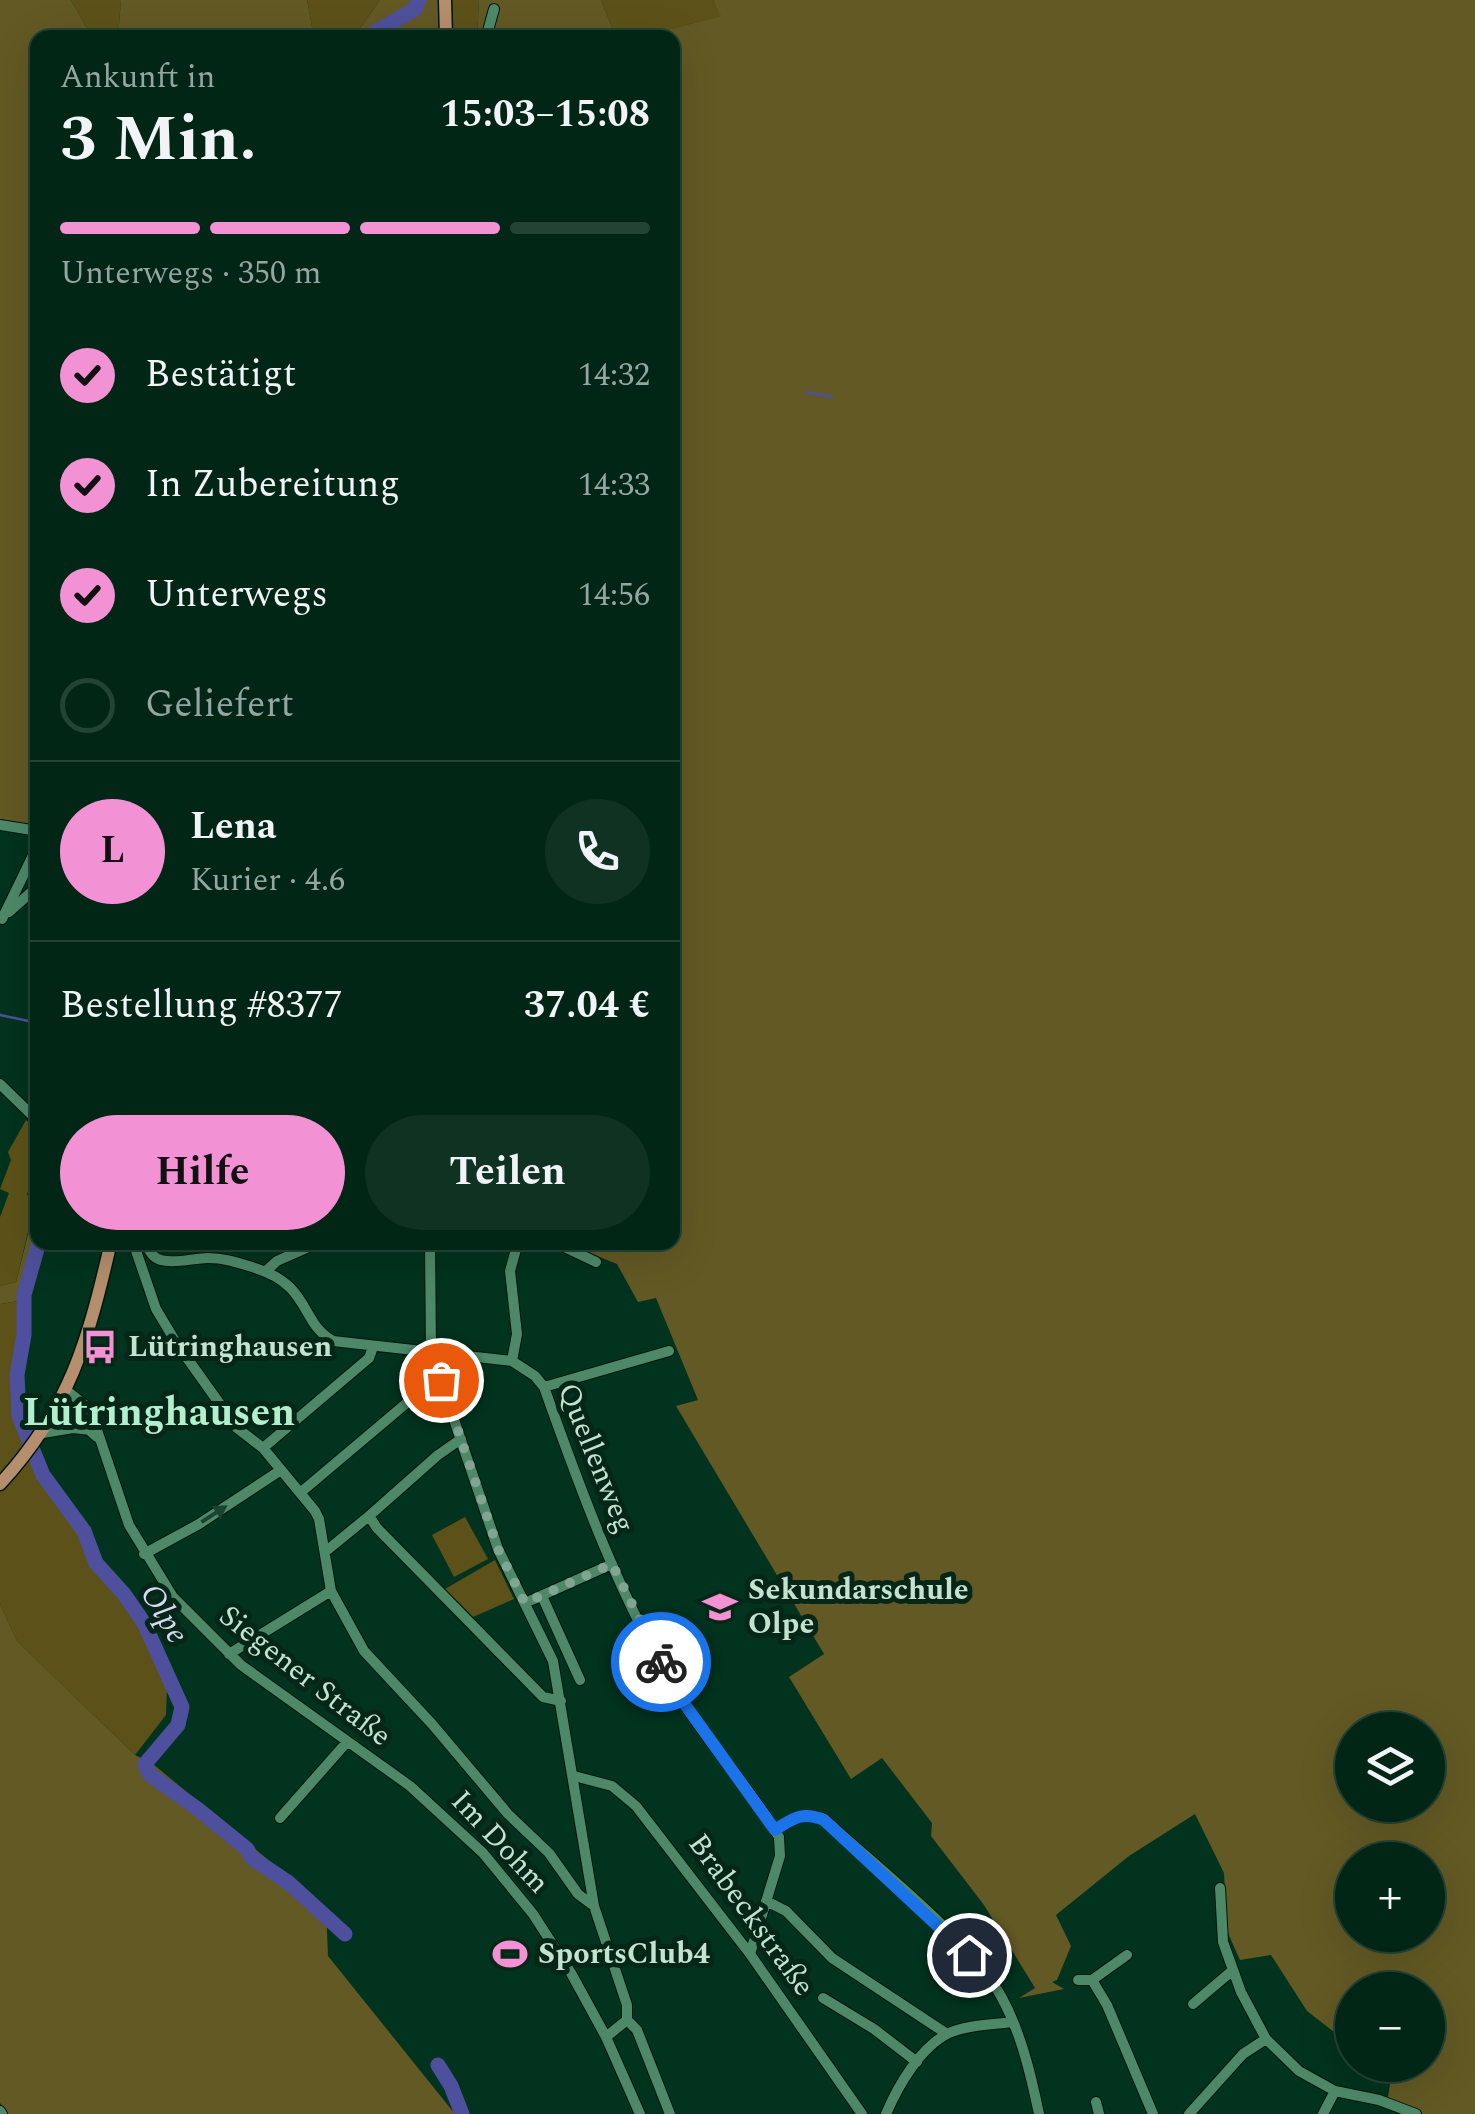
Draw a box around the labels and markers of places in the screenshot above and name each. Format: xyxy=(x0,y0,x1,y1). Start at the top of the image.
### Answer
place label: Lütringhausen xyxy=(128,1324,332,1370)
bus stop icon: Lütringhausen xyxy=(81,1328,119,1366)
pin xyxy=(399,1338,484,1423)
place label: Sekundarschule Olpe xyxy=(748,1567,969,1647)
school or university icon: Sekundarschule Olpe xyxy=(701,1588,739,1626)
pin xyxy=(927,1913,1012,1998)
place label: SportsClub4 xyxy=(538,1931,710,1977)
sports icon: SportsClub4 xyxy=(491,1935,529,1973)

